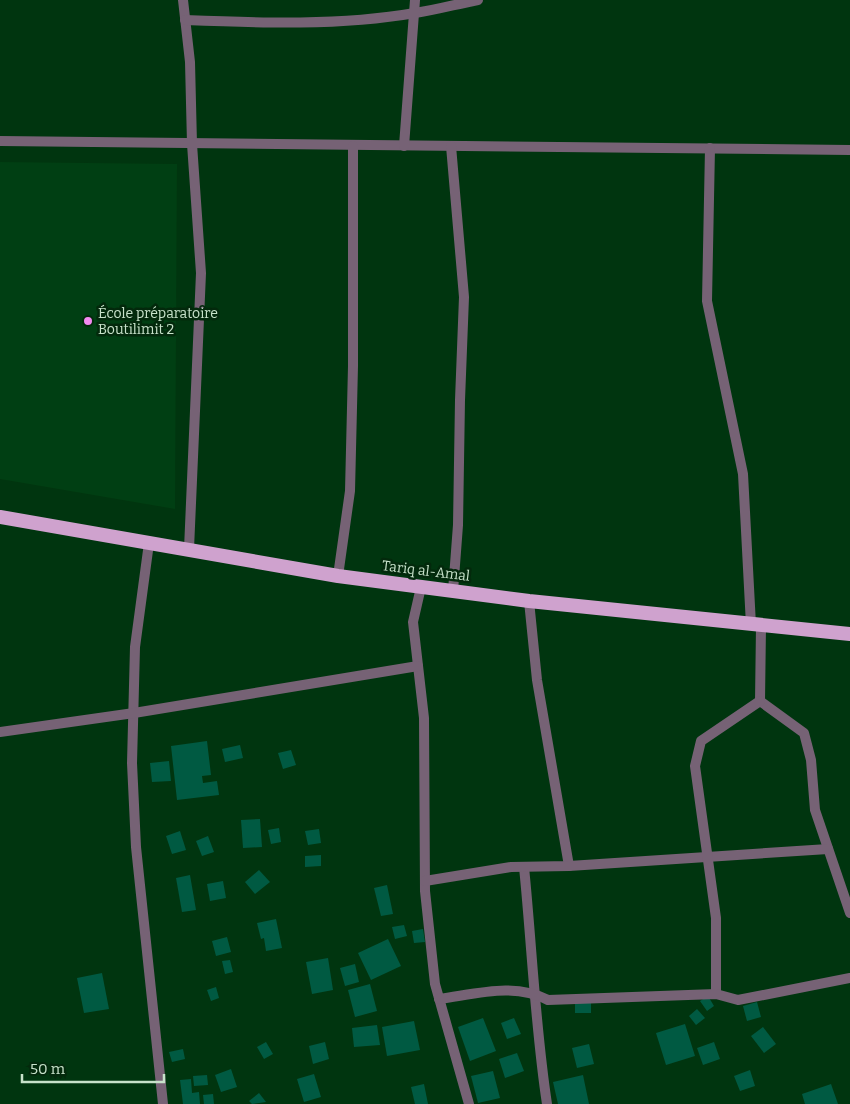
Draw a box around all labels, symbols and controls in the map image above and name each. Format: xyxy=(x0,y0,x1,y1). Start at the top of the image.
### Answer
place label: École préparatoire Boutilimit 2 xyxy=(98,304,218,338)
marker: École préparatoire Boutilimit 2 xyxy=(82,315,94,327)
street label: Tariq al-Amal xyxy=(381,557,471,585)
scale bar xyxy=(22,1052,165,1084)
text: 50 m xyxy=(30,1060,66,1078)

